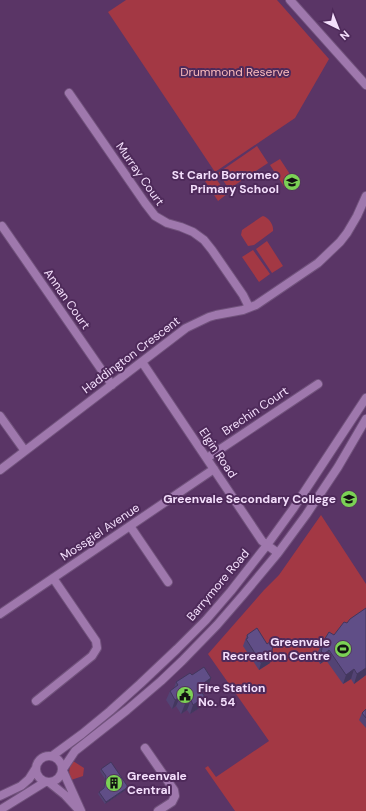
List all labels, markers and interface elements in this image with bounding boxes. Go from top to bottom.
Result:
north arrow [318,8,358,48]
text: N [337,27,353,43]
park label: Drummond Reserve [180,64,290,80]
street label: Murray Court [112,139,168,209]
place label: St Carlo Borromeo Primary School [172,167,279,197]
school or university icon: St Carlo Borromeo Primary School [282,172,302,192]
street label: Annan Court [40,266,94,333]
street label: Haddington Crescent [79,313,184,397]
street label: Brechin Court [219,383,292,439]
street label: Elgin Road [195,425,241,481]
school or university icon: Greenvale Secondary College [339,489,359,509]
place label: Greenvale Secondary College [163,491,336,507]
street label: Mossgiel Avenue [57,499,143,564]
street label: Barrymore Road [183,546,253,624]
place label: Greenvale Recreation Centre [223,634,330,664]
sports icon: Greenvale Recreation Centre [333,639,353,659]
place label: Fire Station No. 54 [198,680,265,710]
public building icon: Fire Station No. 54 [175,685,195,705]
place label: Greenvale Central [127,768,187,798]
building icon: Greenvale Central [104,773,124,793]

